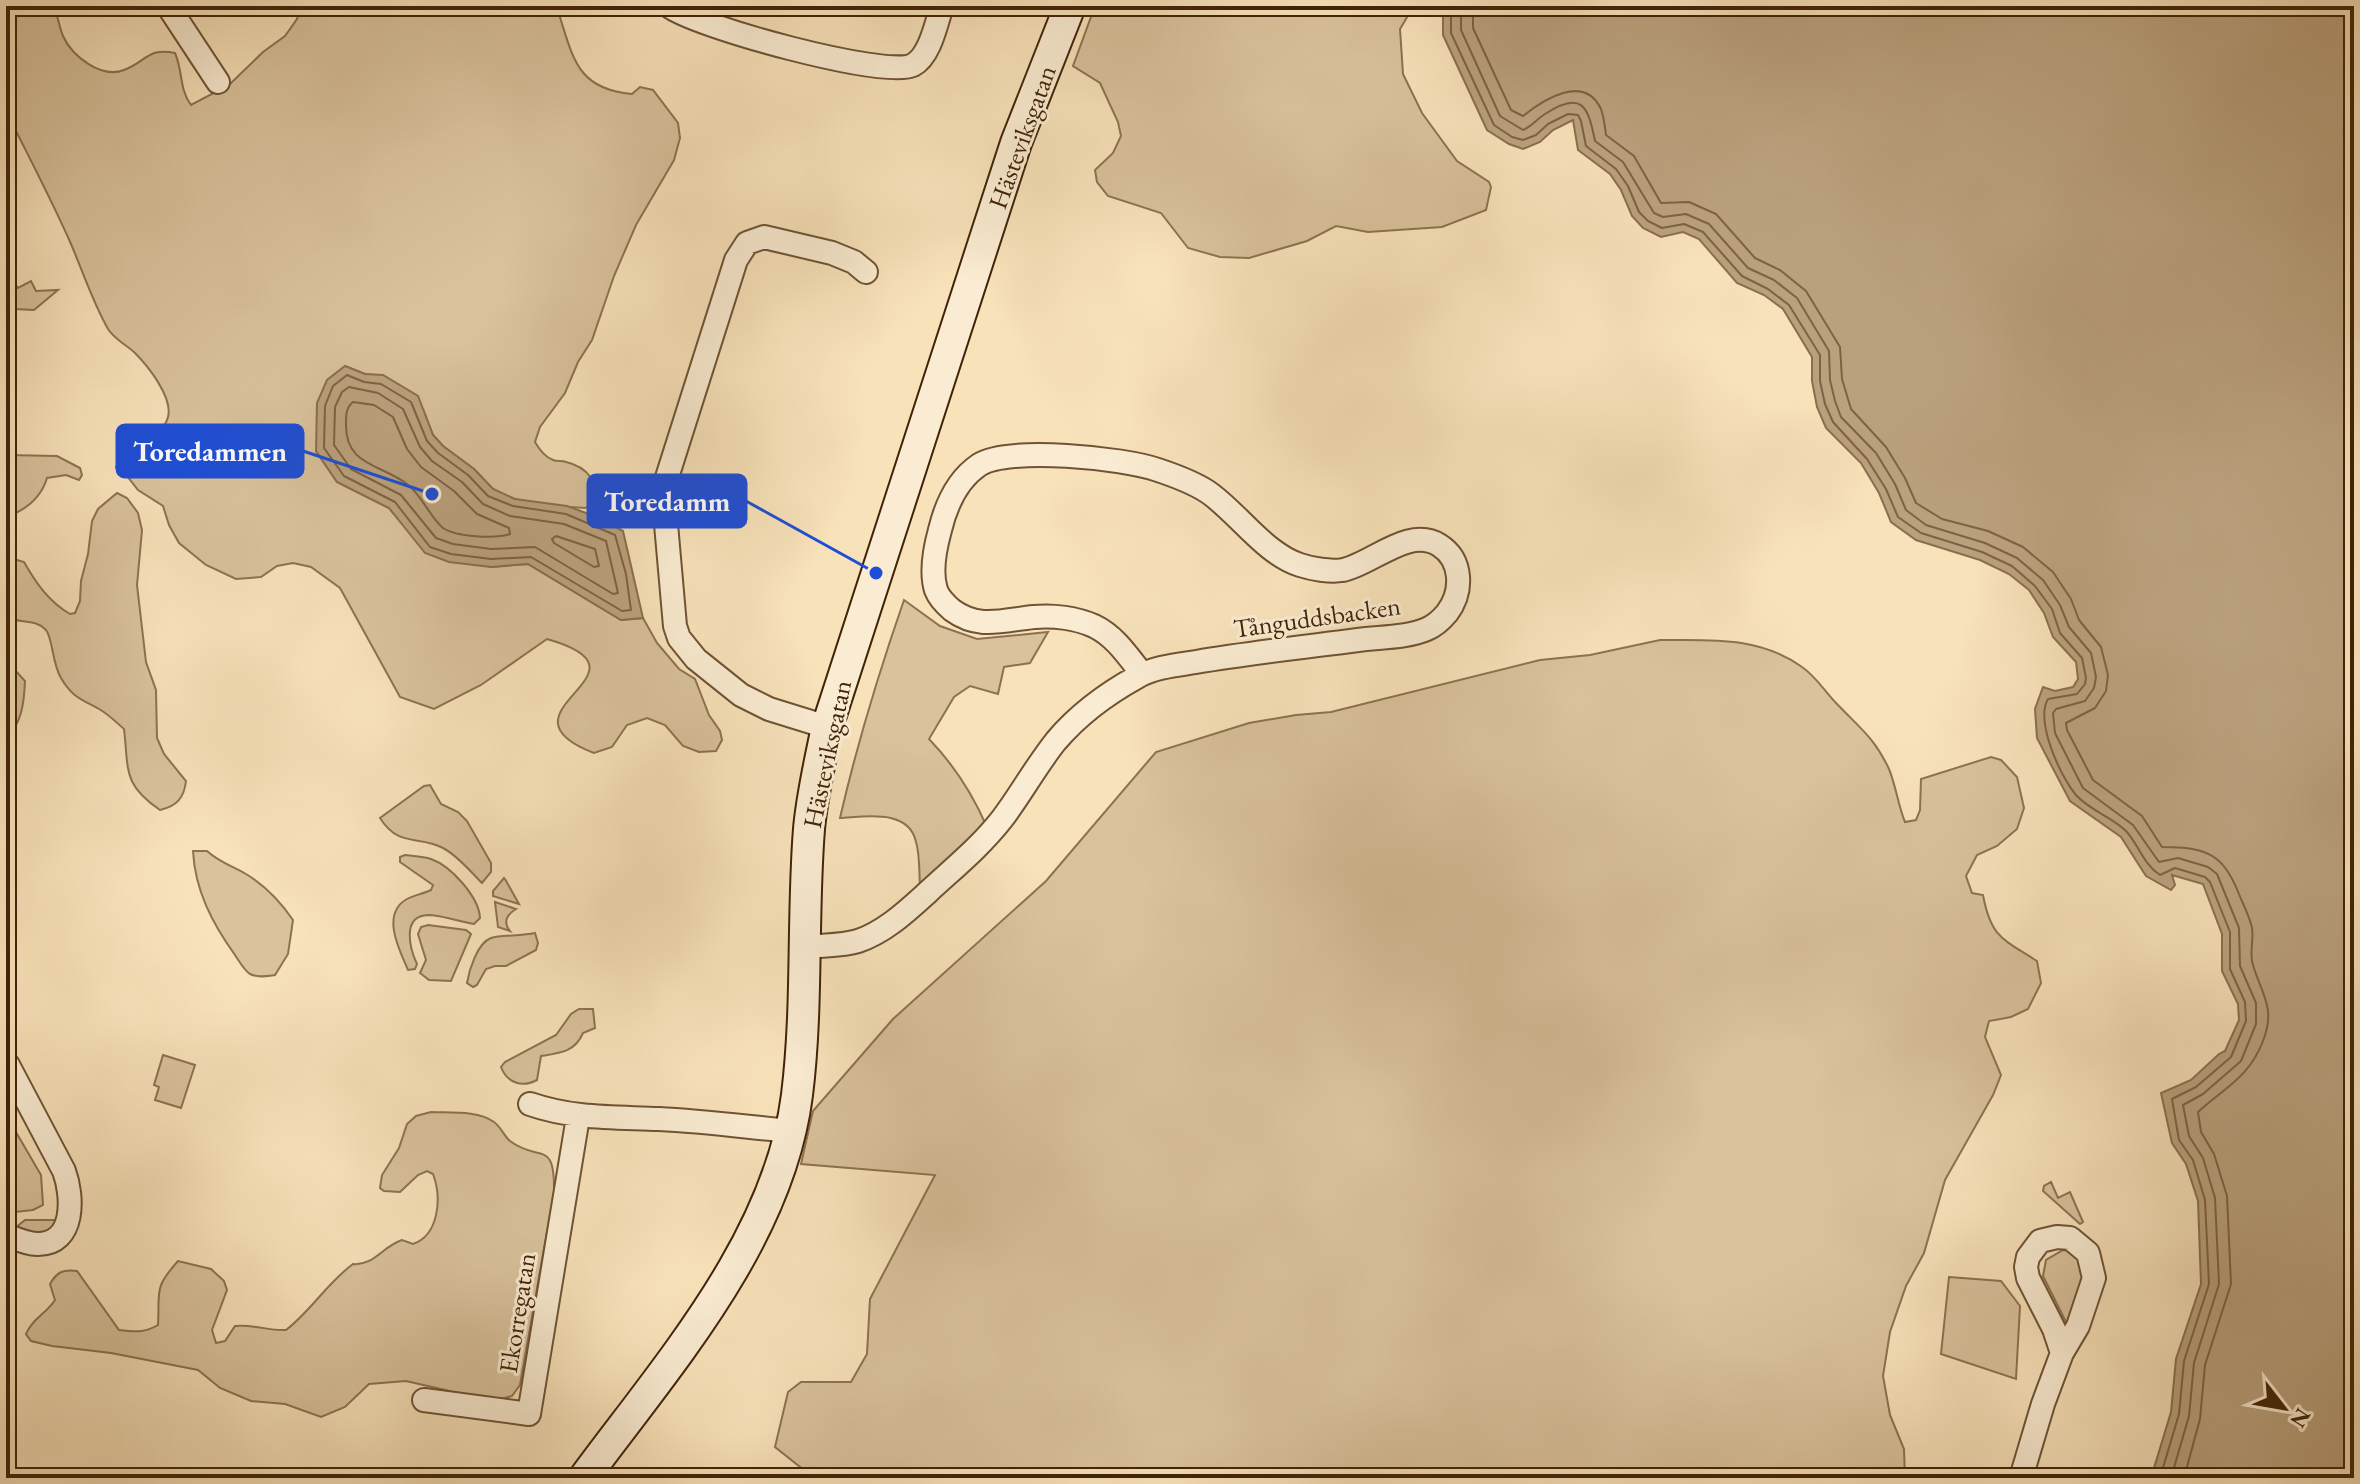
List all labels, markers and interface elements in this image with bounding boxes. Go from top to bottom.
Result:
street label: Hästeviksgatan [980,60,1064,213]
callout: Toredammen [117,425,303,477]
text: Toredammen [133,433,287,469]
callout: Toredamm [588,475,746,527]
text: Toredamm [604,483,731,519]
street label: Tånguddsbacken [1231,588,1403,646]
street label: Hästeviksgatan [795,677,859,831]
street label: Ekorregatan [491,1250,543,1376]
north arrow [2244,1368,2324,1448]
text: N [2284,1403,2318,1433]

